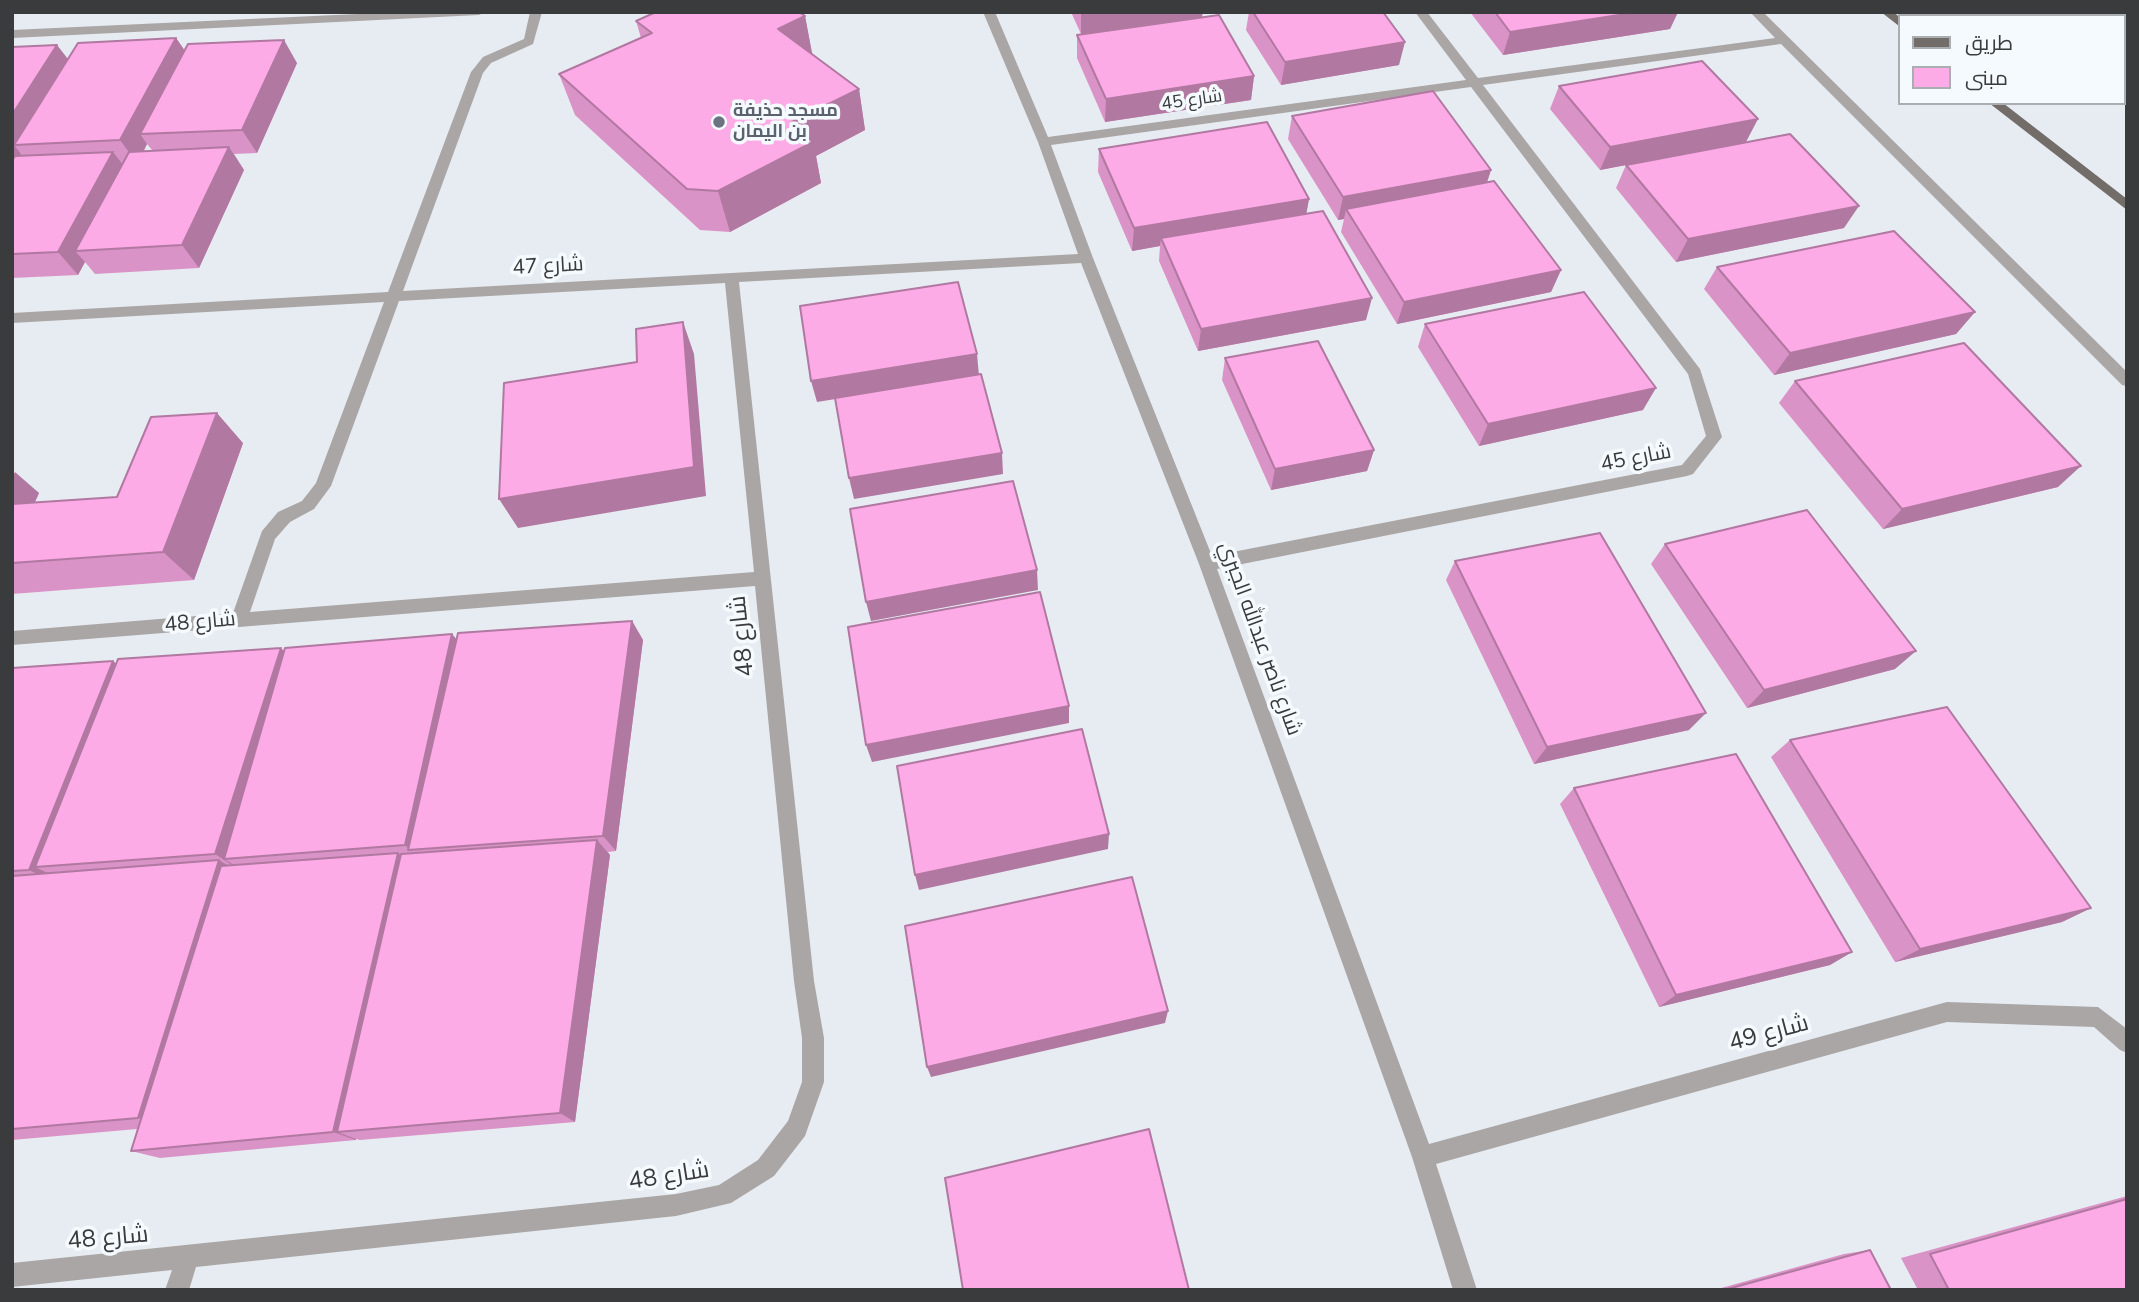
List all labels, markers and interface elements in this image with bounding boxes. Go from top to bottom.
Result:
legend [1898,14,2125,105]
text: طريق [1965,29,2013,57]
text: مبنى [1965,64,2008,92]
street label: شارع 45 [1160,86,1224,116]
place label: مسجد حذيفة بن اليمان [733,101,838,144]
marker: مسجد حذيفة بن اليمان [711,114,727,130]
street label: شارع 47 [512,253,584,281]
street label: شارع 45 [1599,440,1673,478]
street label: شارع ناصر عبدالله الجبري [1212,539,1306,739]
street label: شارع 48 [724,594,762,678]
street label: شارع 48 [163,607,237,639]
street label: شارع 49 [1726,1010,1812,1058]
street label: شارع 48 [627,1156,711,1198]
street label: شارع 48 [66,1221,150,1257]

